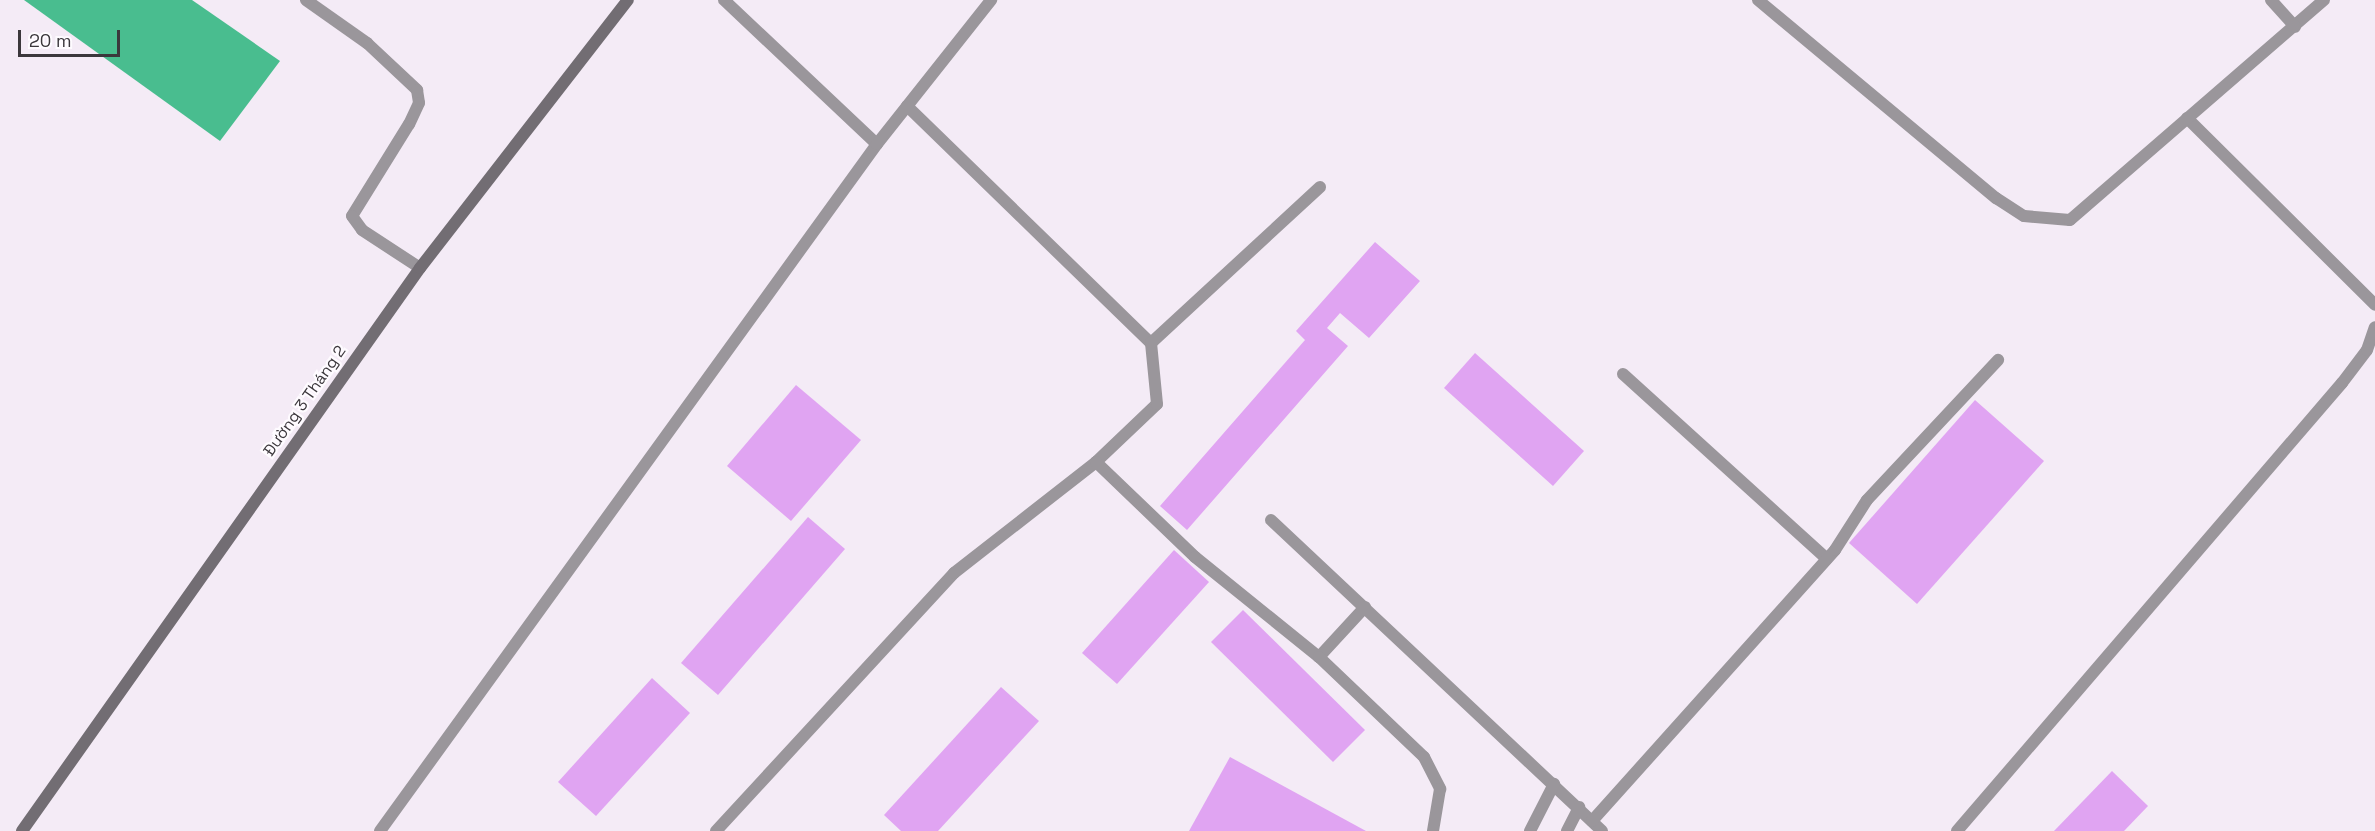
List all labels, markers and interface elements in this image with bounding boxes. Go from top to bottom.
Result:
scale bar [21,18,123,56]
text: 20 m [29,29,72,52]
street label: Đường 3 Tháng 2 [260,342,350,460]

